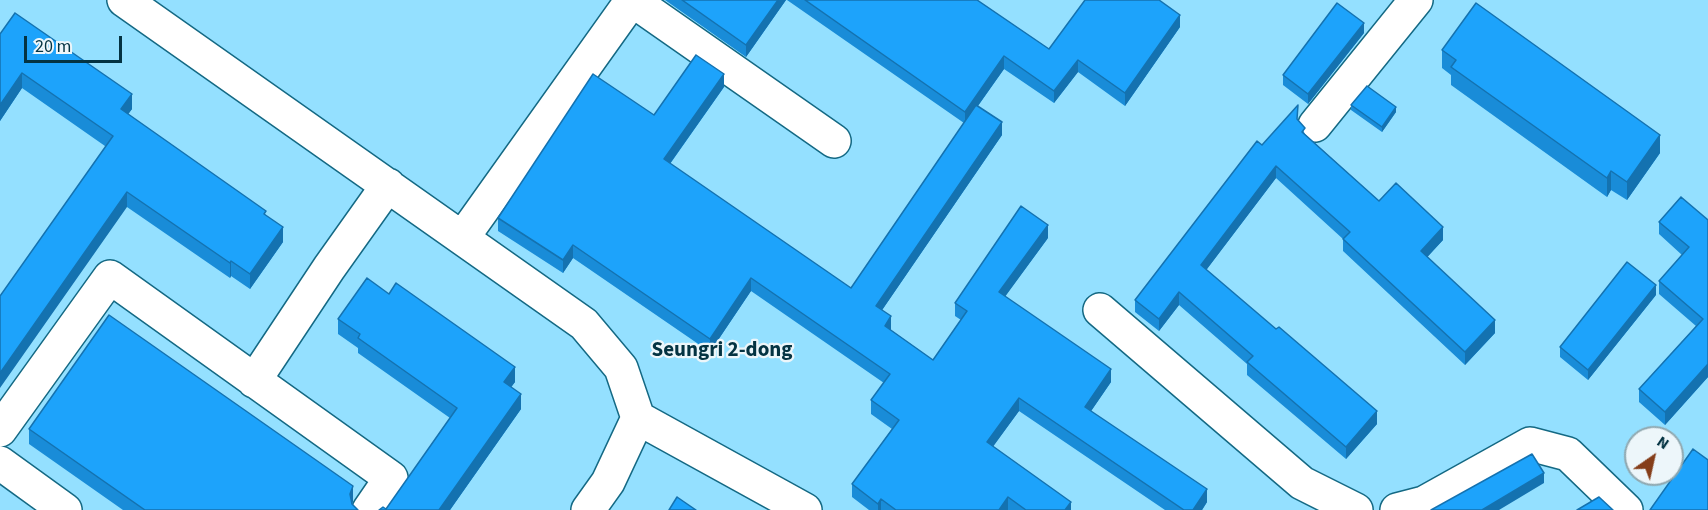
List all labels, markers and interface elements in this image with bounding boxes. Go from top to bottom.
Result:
scale bar [27,24,124,62]
text: 20 m [35,34,71,59]
district label: Seungri 2-dong [651,338,793,364]
north arrow [1624,426,1684,486]
text: N [1652,431,1674,455]

